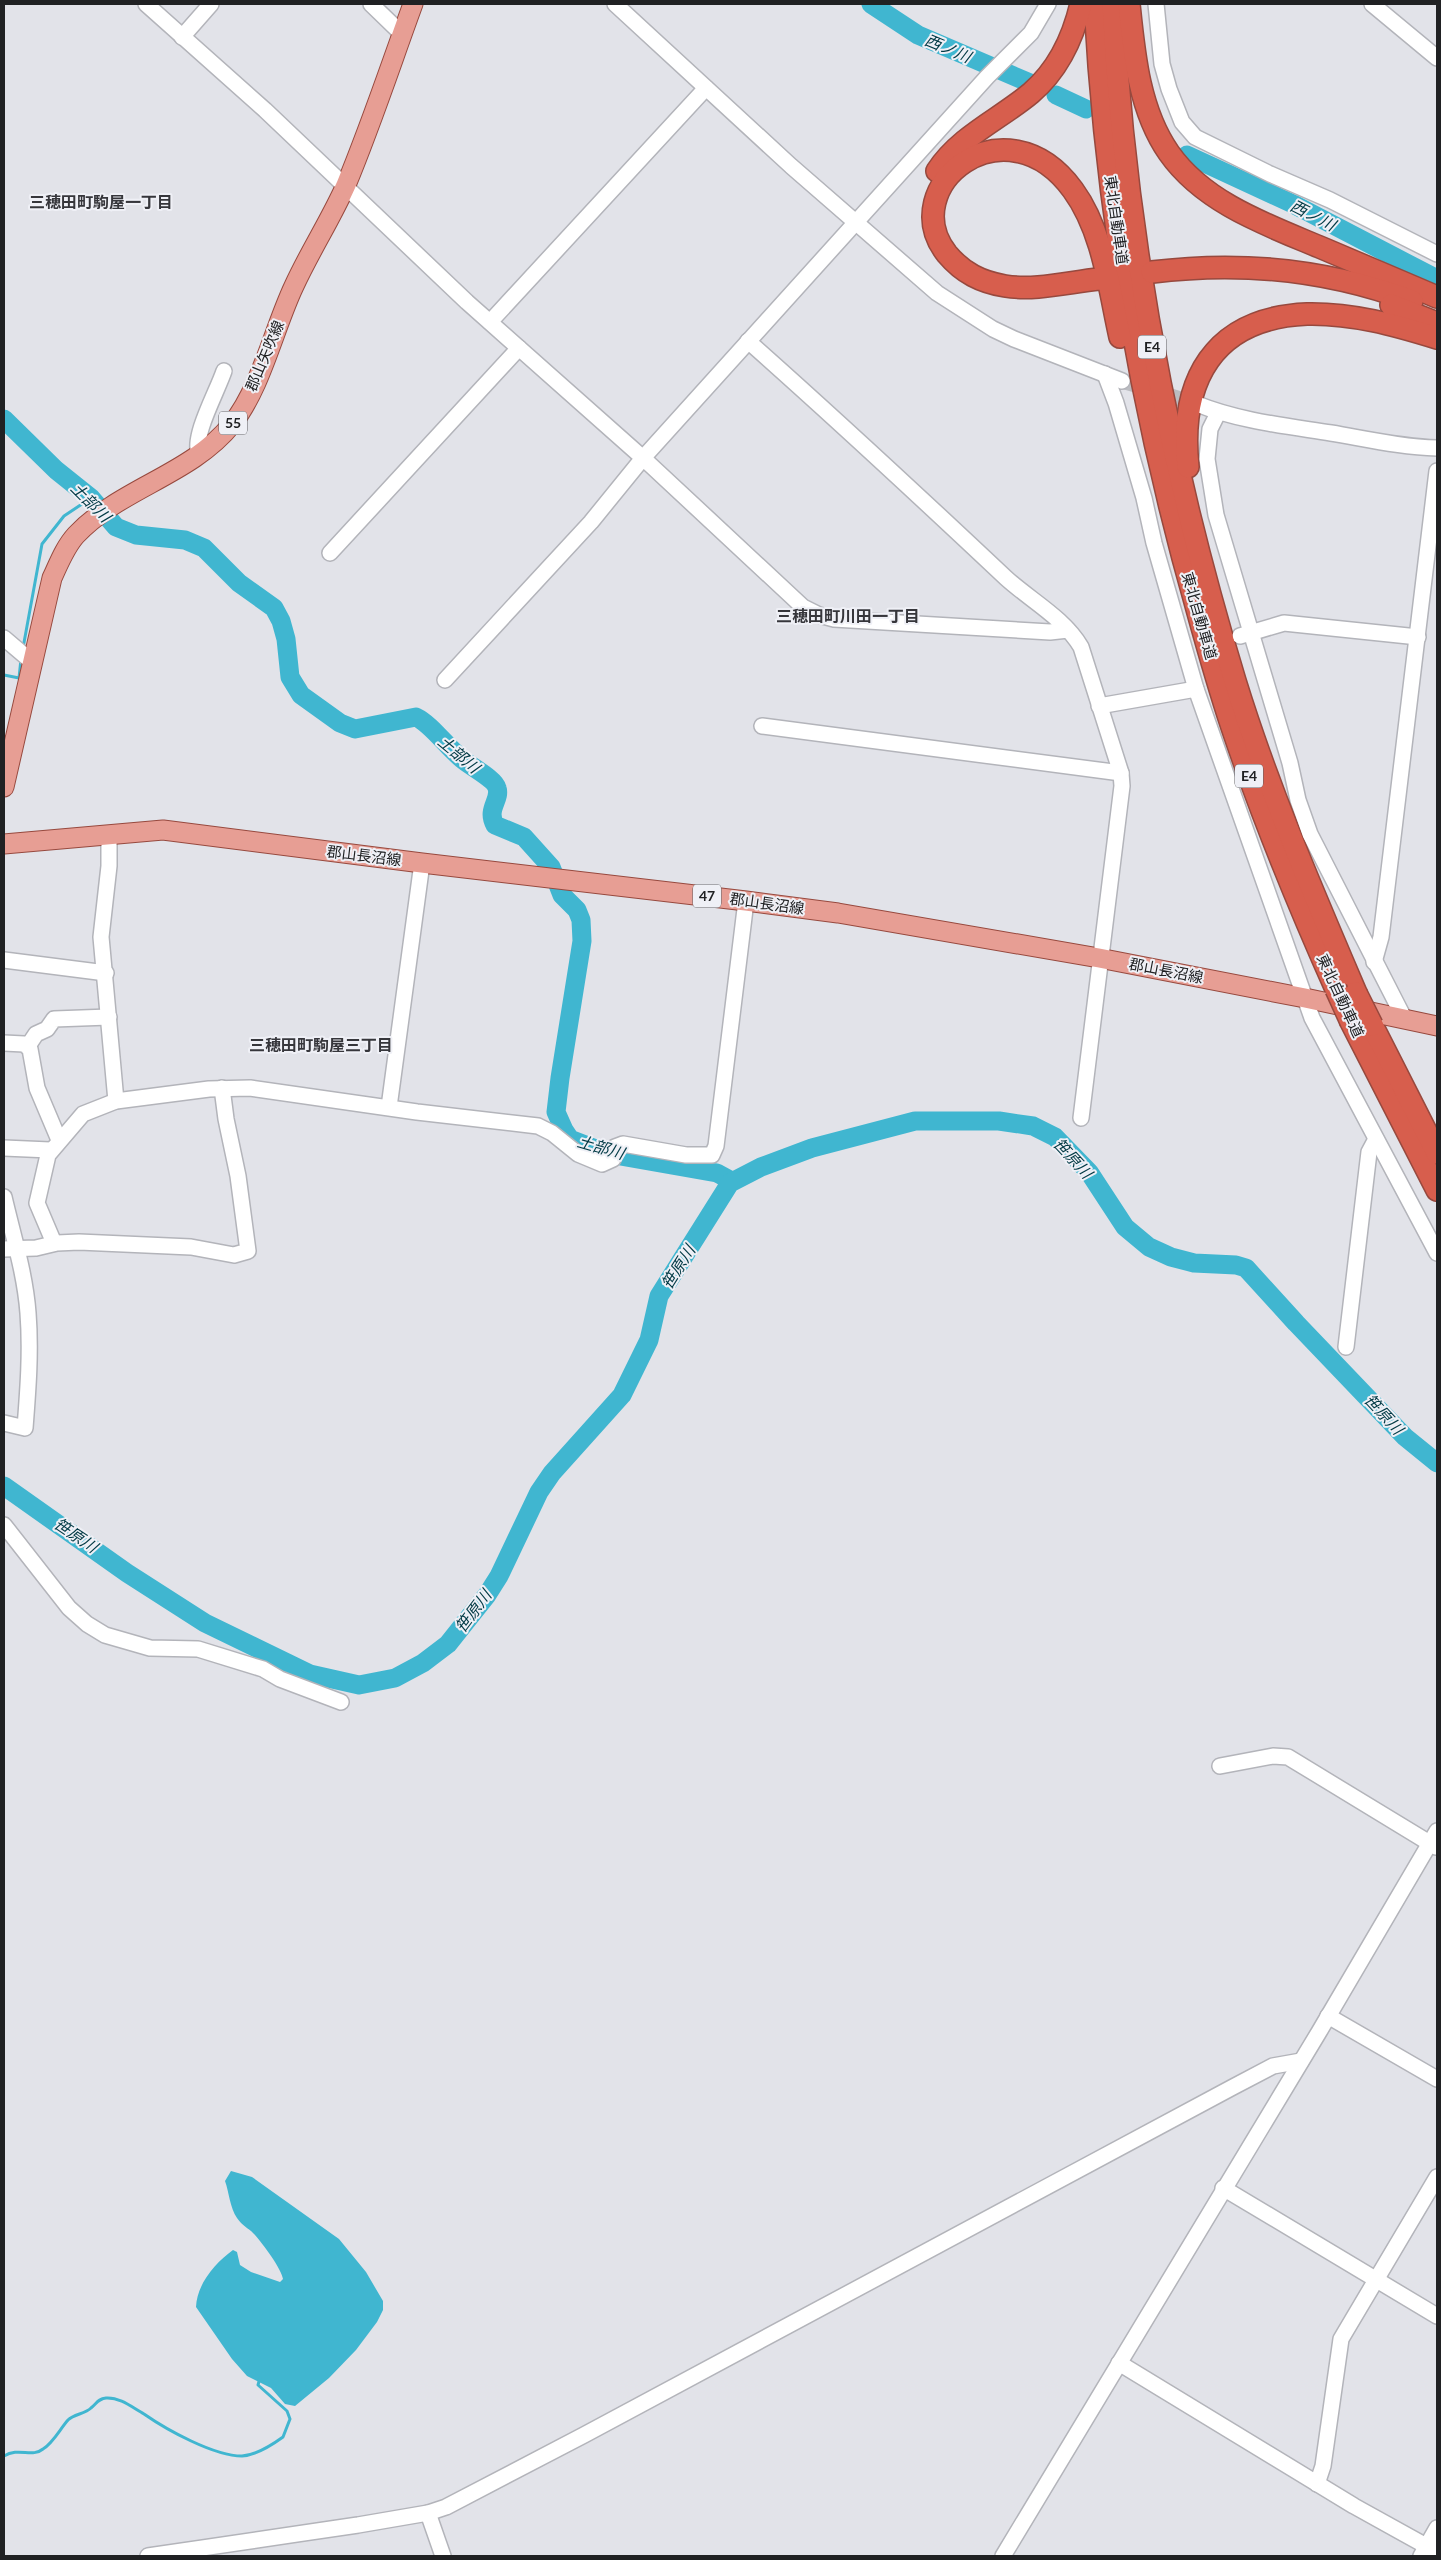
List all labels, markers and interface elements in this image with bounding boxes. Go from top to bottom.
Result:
water label: 西ノ川 [922,29,976,66]
street label: 東北自動車道 [1102,174,1132,266]
district label: 三穂田町駒屋一丁目 [29,192,173,211]
water label: 西ノ川 [1288,195,1341,235]
street label: 郡山矢吹線 [241,318,287,394]
road number: E4 [1138,336,1166,358]
road number: 55 [219,412,247,434]
water label: 土部川 [68,478,116,527]
street label: 東北自動車道 [1179,570,1221,661]
district label: 三穂田町川田一丁目 [776,606,920,625]
water label: 土部川 [435,731,485,778]
road number: E4 [1235,764,1263,788]
street label: 郡山長沼線 [326,842,402,869]
road number: 47 [693,884,721,908]
street label: 郡山長沼線 [729,889,806,917]
street label: 東北自動車道 [1314,951,1368,1040]
street label: 郡山長沼線 [1128,954,1205,986]
district label: 三穂田町駒屋三丁目 [249,1035,393,1054]
water label: 土部川 [575,1131,629,1163]
water label: 笹原川 [1050,1134,1098,1183]
water label: 笹原川 [657,1240,699,1292]
water label: 笹原川 [1361,1390,1409,1439]
water label: 笹原川 [51,1513,103,1557]
water label: 笹原川 [451,1584,496,1636]

